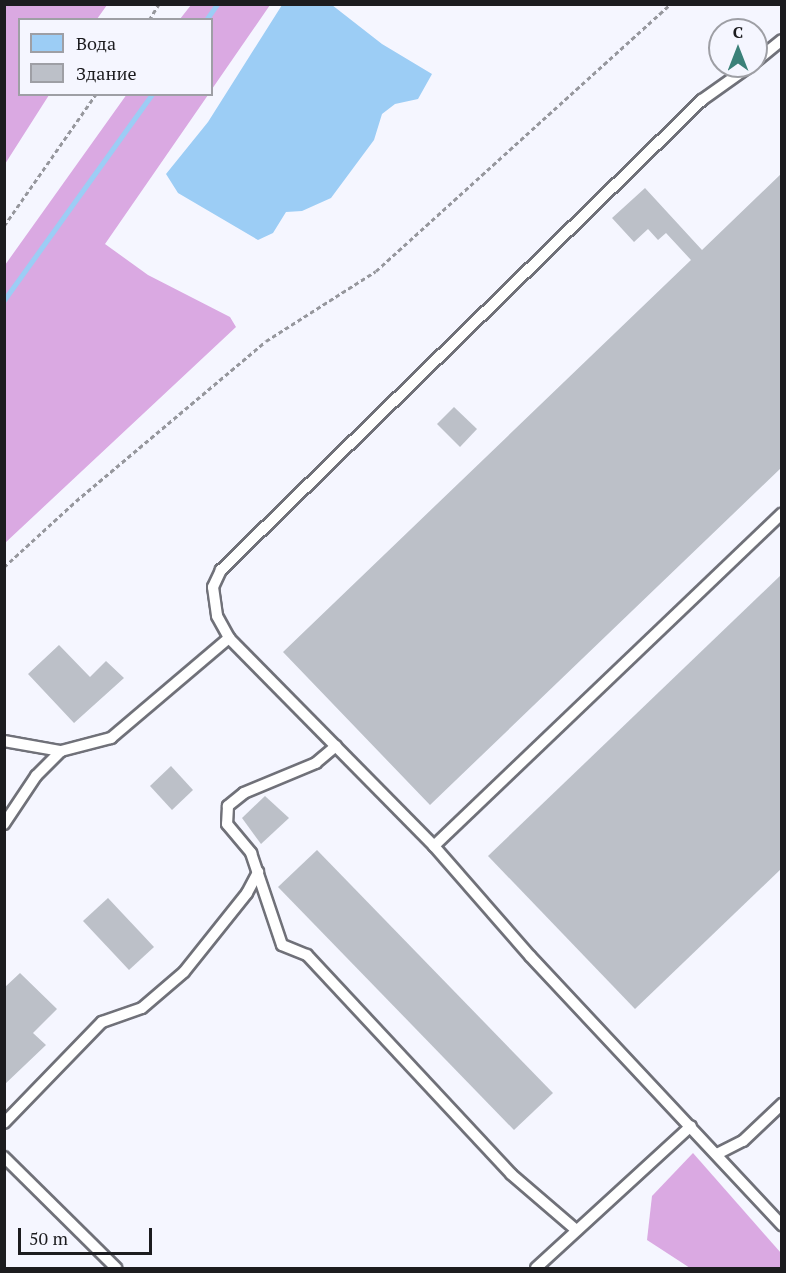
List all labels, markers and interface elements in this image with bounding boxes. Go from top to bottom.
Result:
legend [18,18,213,96]
north arrow [708,18,768,78]
text: С [733,21,743,43]
text: Вода [76,31,116,55]
text: Здание [76,61,136,85]
scale bar [21,1216,154,1254]
text: 50 m [29,1226,68,1250]

